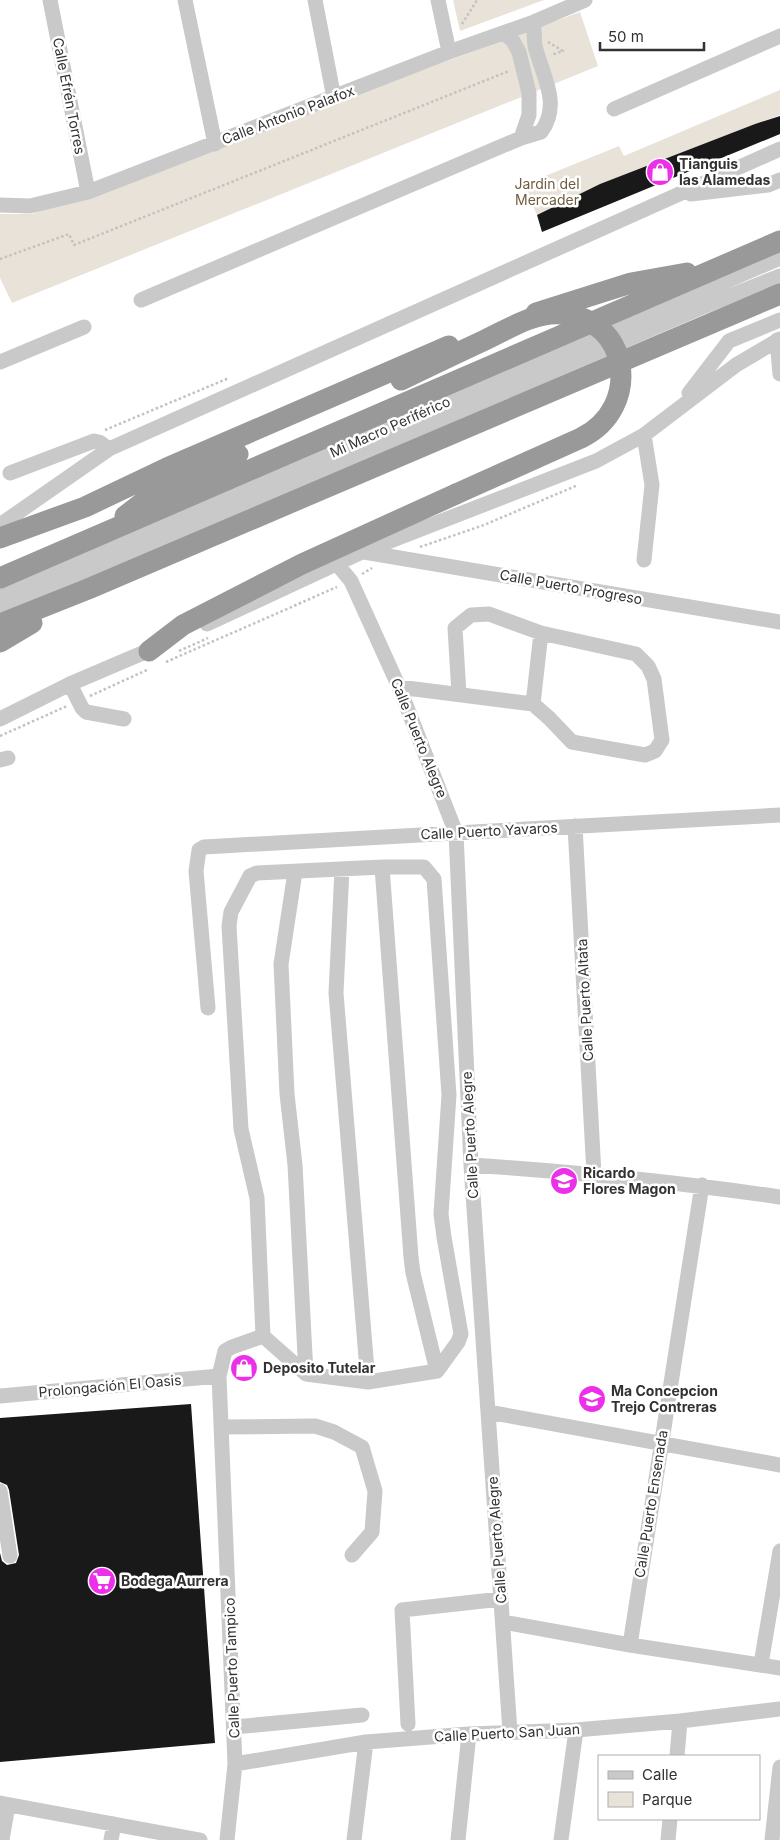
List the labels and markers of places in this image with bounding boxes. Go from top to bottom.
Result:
place label: Tianguis las Alamedas [679,155,771,188]
shop icon: Tianguis las Alamedas [645,157,675,187]
place label: Ricardo Flores Magon [583,1164,676,1197]
school or university icon: Ricardo Flores Magon [549,1166,579,1196]
shop icon: Deposito Tutelar [229,1353,259,1383]
place label: Deposito Tutelar [263,1359,376,1376]
place label: Ma Concepcion Trejo Contreras [611,1382,718,1415]
school or university icon: Ma Concepcion Trejo Contreras [577,1384,607,1414]
supermarket icon: Bodega Aurrera [87,1566,117,1596]
place label: Bodega Aurrera [121,1572,229,1589]

